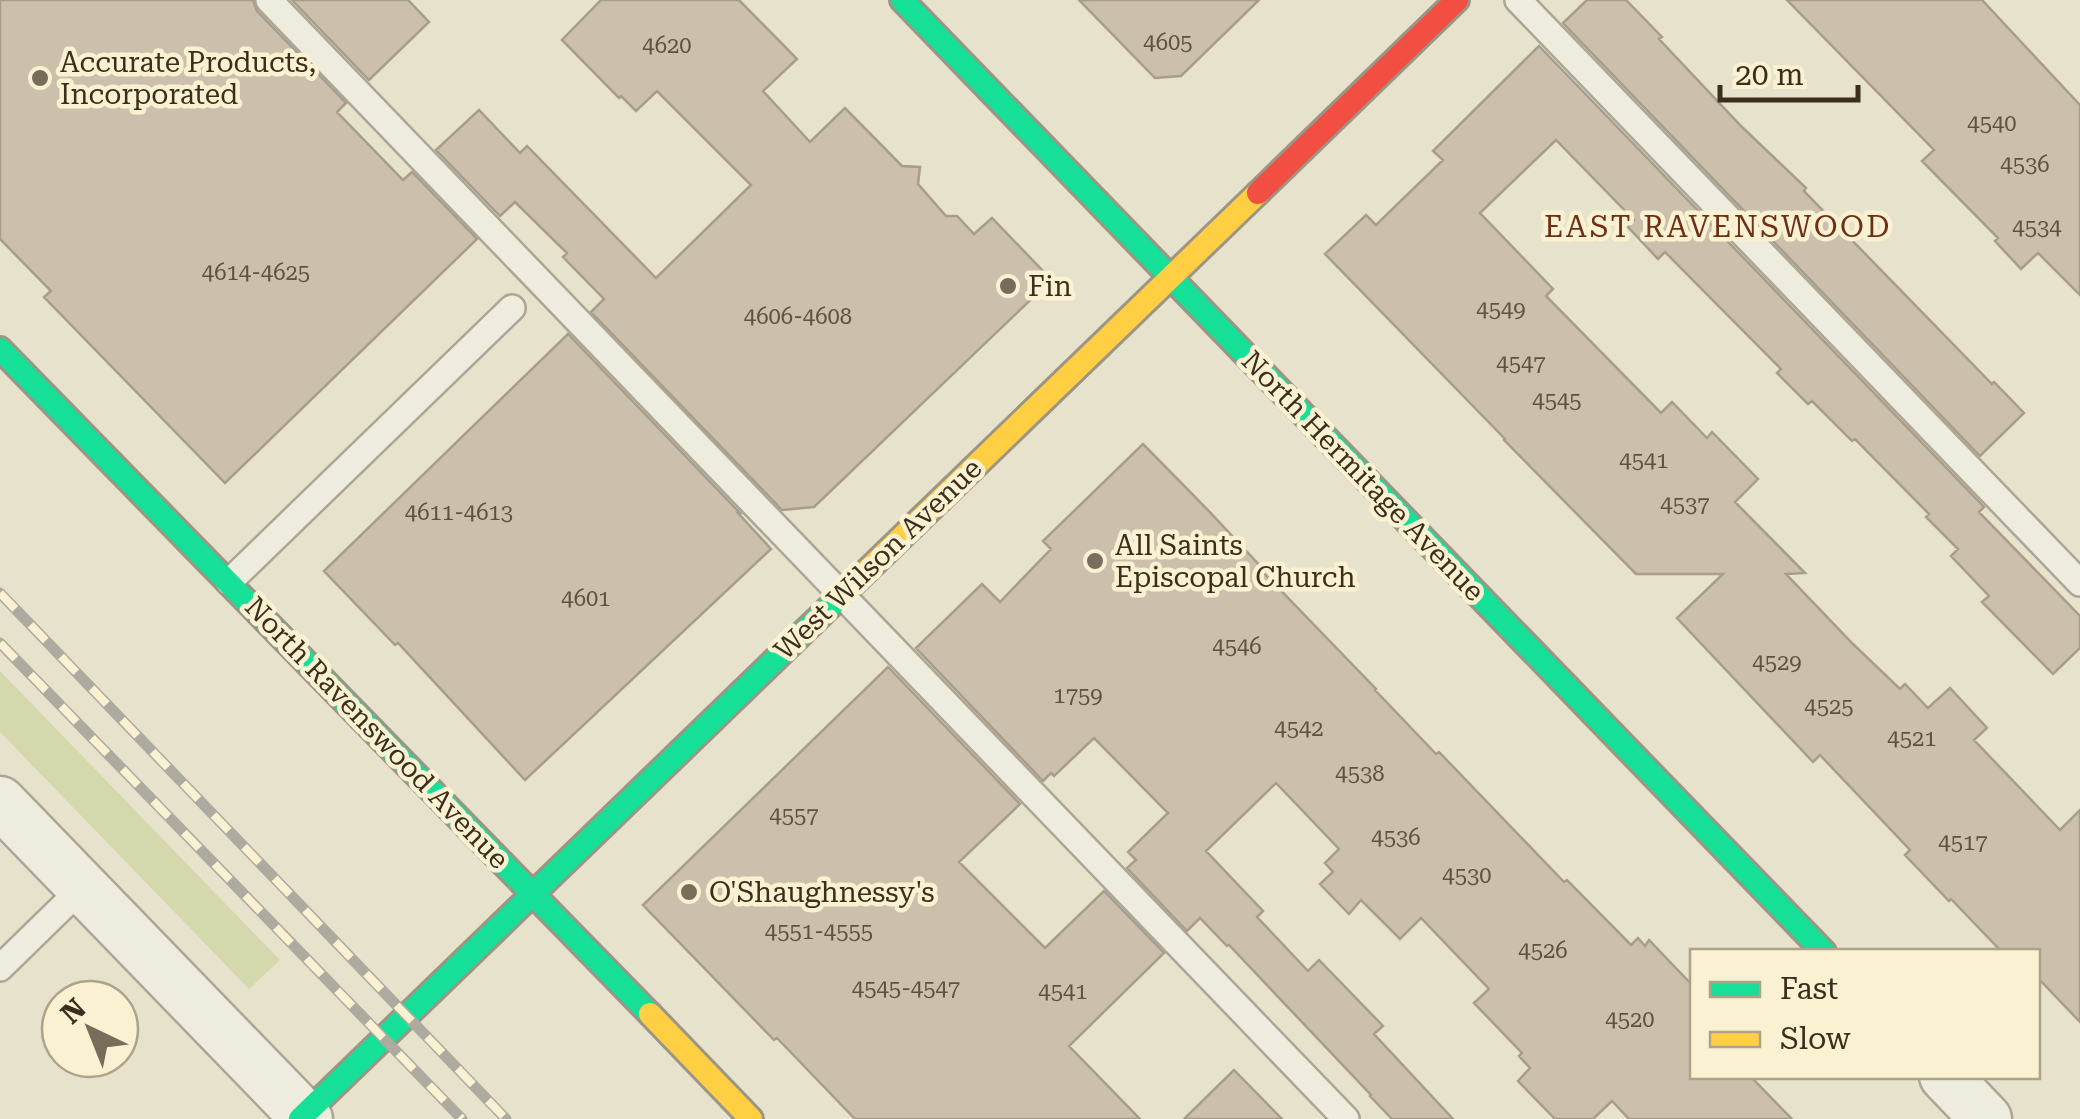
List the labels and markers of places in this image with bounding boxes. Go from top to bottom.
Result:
place label: Accurate Products, Incorporated [60,46,316,111]
marker: Accurate Products, Incorporated [29,67,51,89]
place label: Fin [1028,270,1072,303]
marker: Fin [997,275,1019,297]
place label: All Saints Episcopal Church [1115,529,1356,594]
marker: All Saints Episcopal Church [1084,550,1106,572]
place label: O'Shaughnessy's [709,876,935,909]
marker: O'Shaughnessy's [678,881,700,903]

